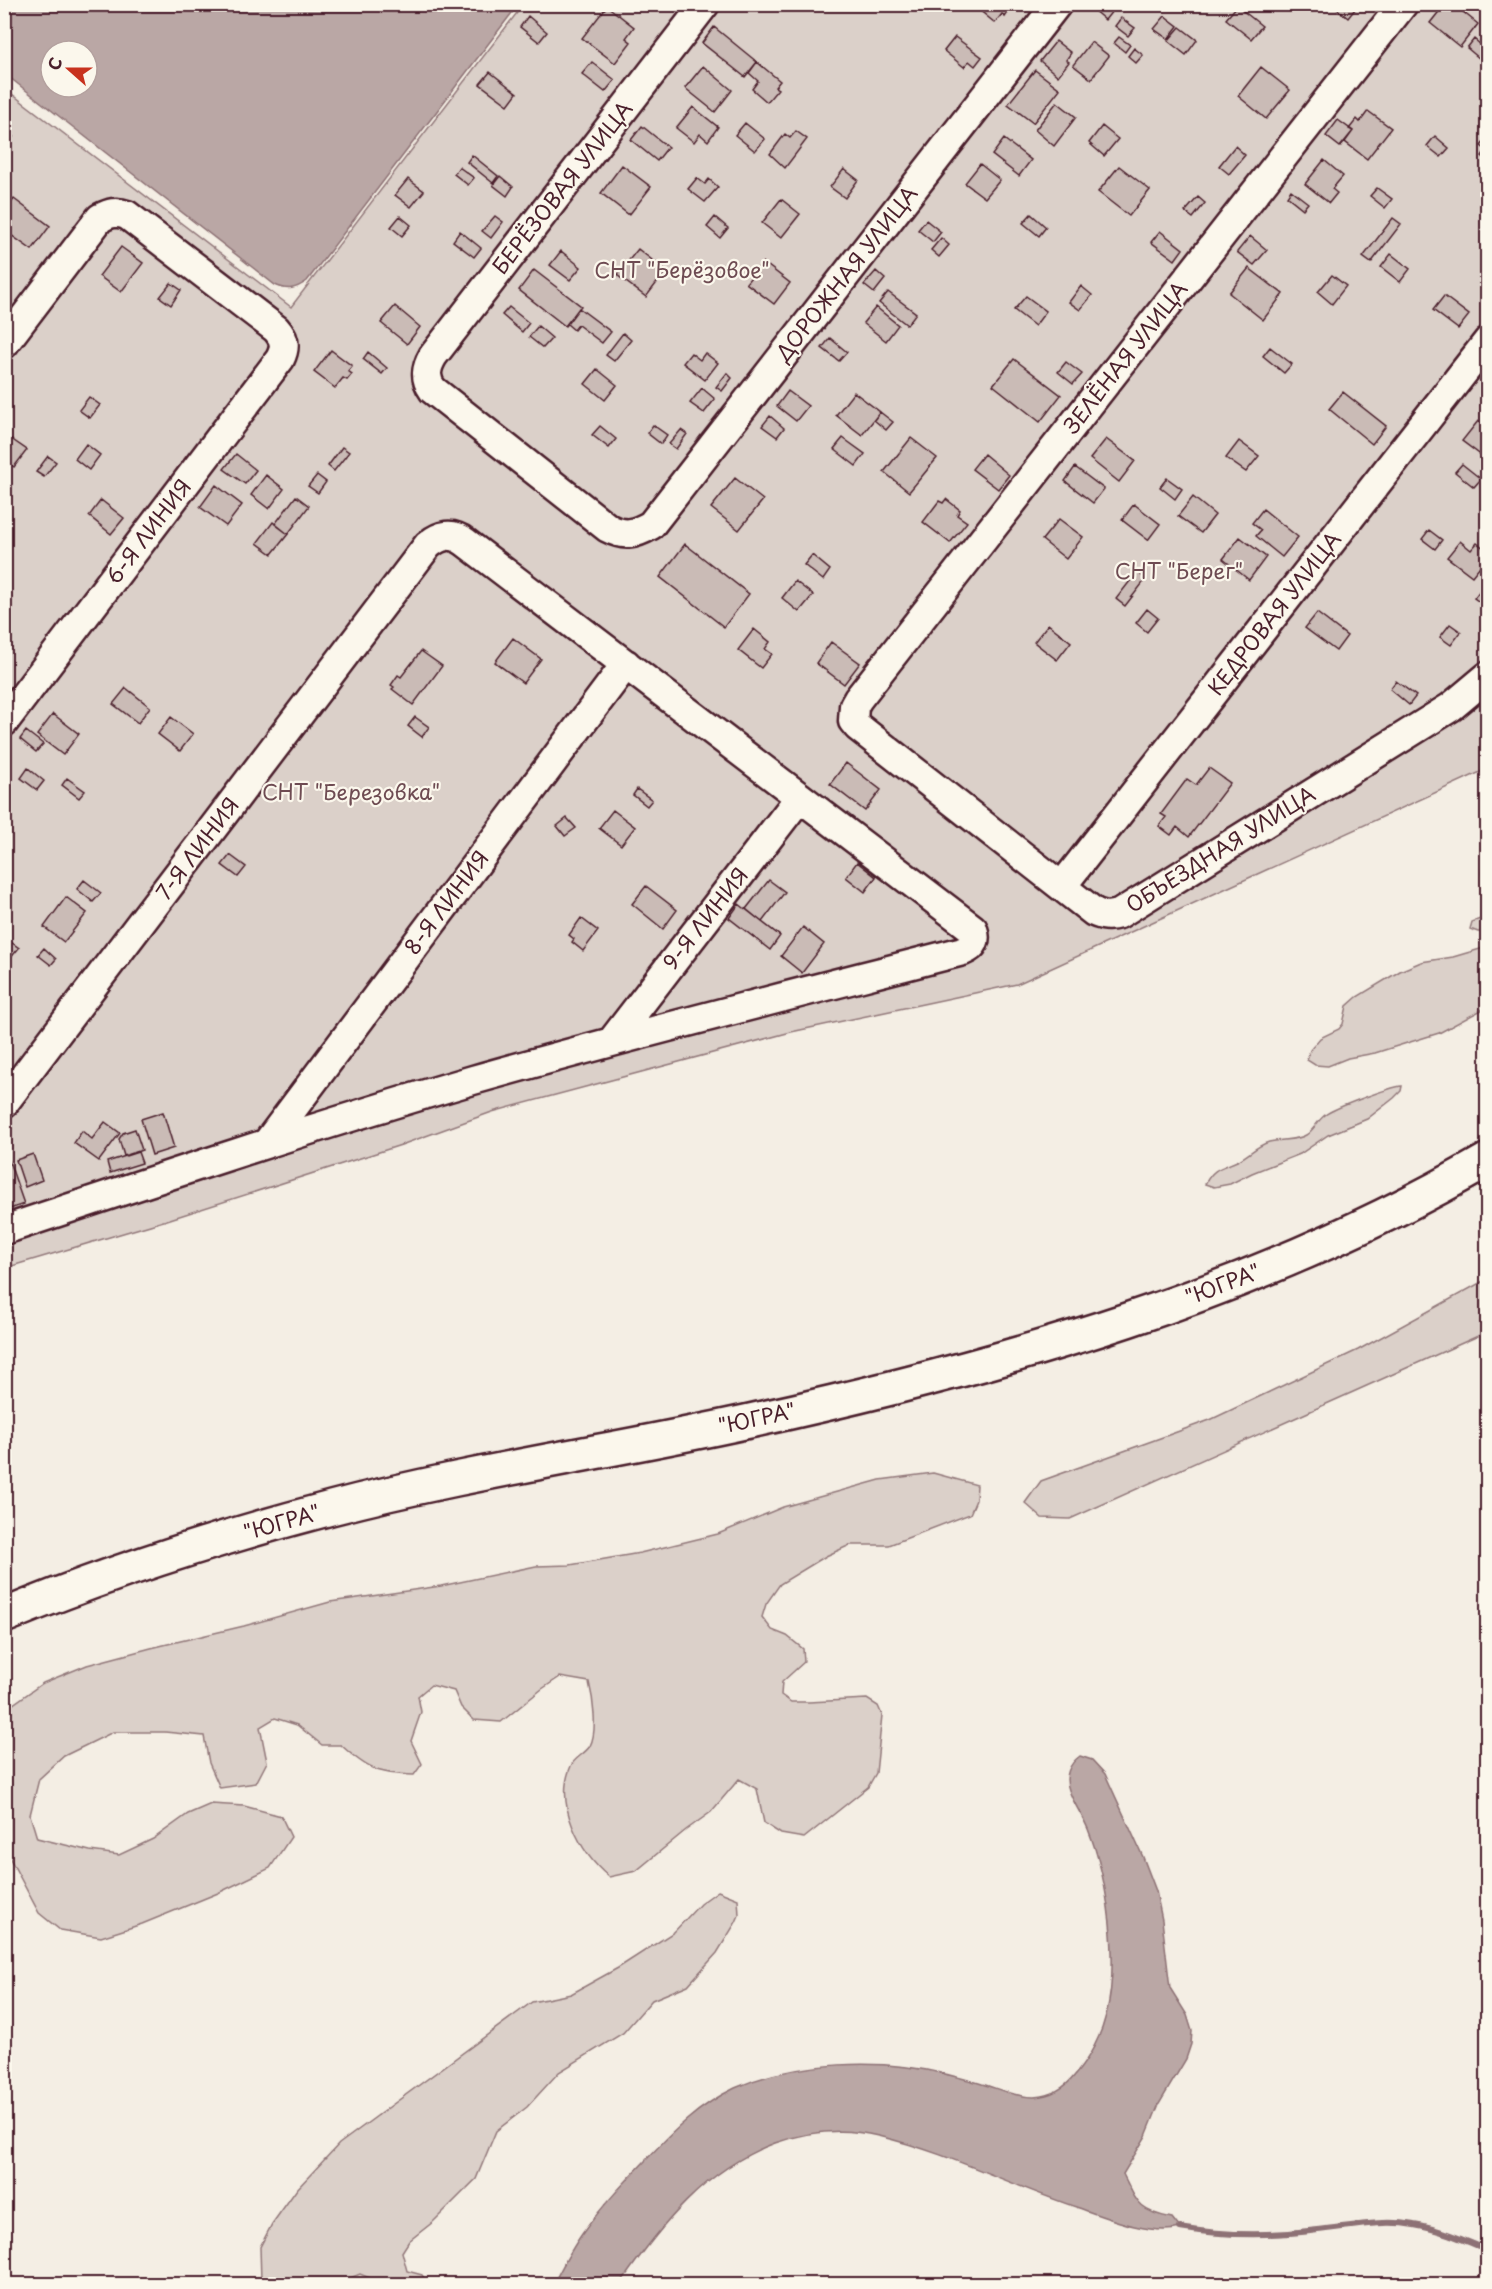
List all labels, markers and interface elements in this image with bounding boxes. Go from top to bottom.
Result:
north arrow [39,39,99,99]
text: С [41,53,67,73]
street label: БЕРЁЗОВАЯ УЛИЦА [484,94,639,280]
street label: ДОРОЖНАЯ УЛИЦА [766,178,924,368]
park label: СНТ "Берёзовое" [594,253,770,285]
street label: ЗЕЛЁНАЯ УЛИЦА [1055,274,1194,440]
street label: 6-Я ЛИНИЯ [97,471,198,590]
street label: КЕДРОВАЯ УЛИЦА [1199,524,1348,702]
park label: СНТ "Берег" [1115,554,1243,586]
park label: СНТ "Березовка" [262,775,440,807]
street label: ОБЪЕЗДНАЯ УЛИЦА [1119,777,1321,920]
street label: 7-Я ЛИНИЯ [147,790,246,906]
street label: 8-Я ЛИНИЯ [396,843,495,961]
street label: 9-Я ЛИНИЯ [654,860,755,976]
street label: "ЮГРА" [1180,1254,1265,1312]
street label: "ЮГРА" [715,1393,798,1441]
street label: "ЮГРА" [239,1495,323,1547]

